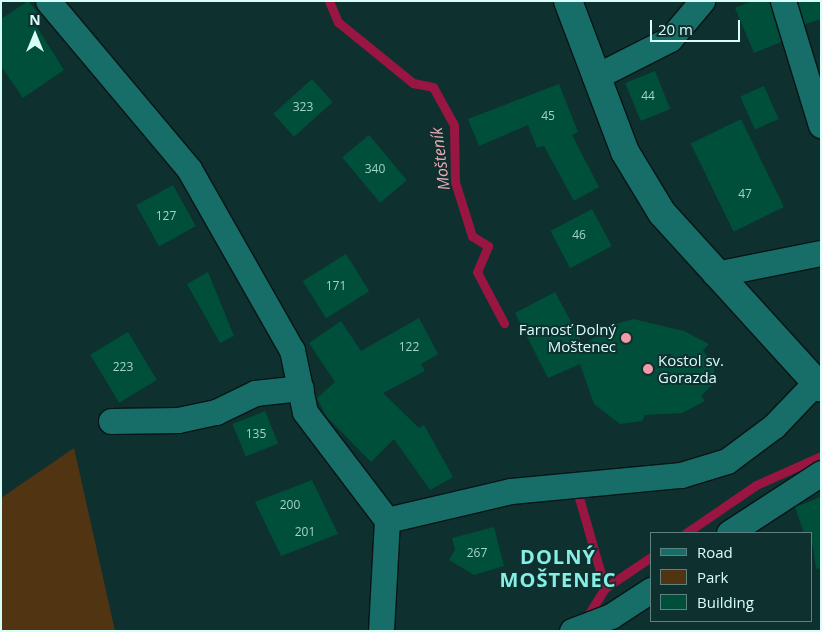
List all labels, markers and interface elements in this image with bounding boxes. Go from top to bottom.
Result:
north arrow [10,10,60,60]
text: N [29,10,41,29]
scale bar [652,10,742,42]
text: 20 m [658,19,693,39]
house number: 44 [641,89,655,103]
house number: 323 [293,100,313,114]
house number: 45 [541,109,555,123]
water label: Mošteník [427,126,453,192]
house number: 340 [365,162,385,176]
house number: 47 [738,187,752,201]
house number: 127 [156,209,176,223]
house number: 46 [572,228,586,242]
house number: 171 [326,279,346,293]
place label: Farnosť Dolný Moštenec [519,320,616,355]
marker: Farnosť Dolný Moštenec [620,332,632,344]
house number: 122 [399,340,419,354]
place label: Kostol sv. Gorazda [658,351,724,386]
house number: 223 [113,360,133,374]
marker: Kostol sv. Gorazda [642,363,654,375]
house number: 135 [246,427,266,441]
house number: 200 [280,498,300,512]
house number: 201 [295,525,315,539]
legend [650,532,812,622]
text: Road [697,542,733,562]
district label: DOLNÝ MOŠTENEC [499,545,617,592]
house number: 267 [467,546,487,560]
text: Park [697,567,728,587]
text: Building [697,592,754,612]

